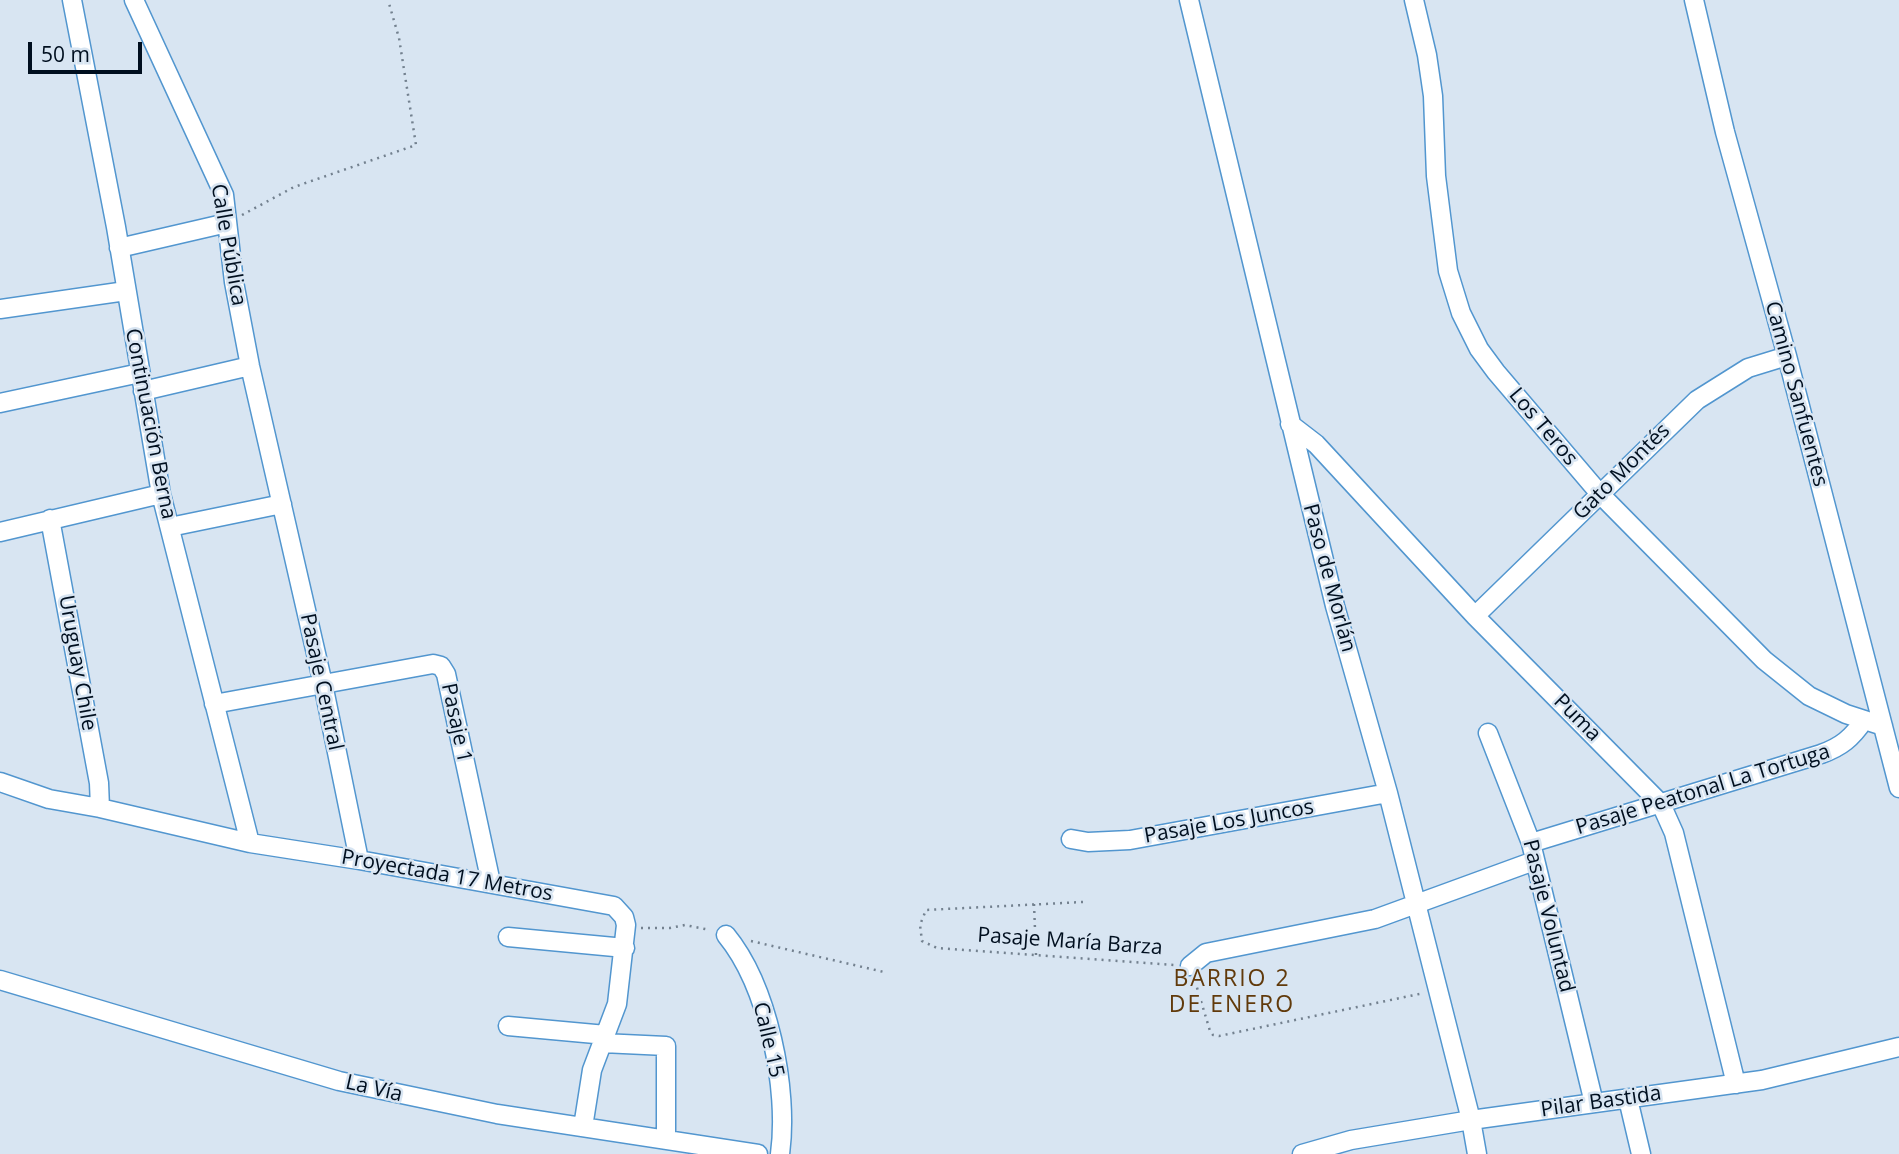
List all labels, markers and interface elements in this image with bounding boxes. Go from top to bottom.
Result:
scale bar [32,28,145,72]
text: 50 m [41,40,90,68]
street label: Calle Pública [205,182,251,308]
street label: Camino Sanfuentes [1759,299,1833,489]
street label: Continuación Berna [119,326,181,522]
street label: Los Teros [1503,383,1583,471]
street label: Gato Montés [1568,418,1676,526]
street label: Paso de Morlán [1297,501,1361,655]
street label: Uruguay Chile [53,593,101,733]
street label: Pasaje Central [294,611,348,753]
street label: Pasaje 1 [435,681,477,765]
street label: Puma [1548,689,1606,747]
street label: Pasaje Peatonal La Tortuga [1573,739,1833,841]
street label: Pasaje Los Juncos [1142,795,1316,849]
street label: Pasaje Voluntad [1517,837,1579,995]
street label: Proyectada 17 Metros [339,845,555,907]
street label: Pasaje María Barza [977,923,1163,961]
district label: BARRIO 2 DE ENERO [1170,965,1294,1019]
street label: Calle 15 [747,1000,789,1080]
street label: La Vía [343,1070,405,1108]
street label: Pilar Bastida [1539,1081,1663,1123]

